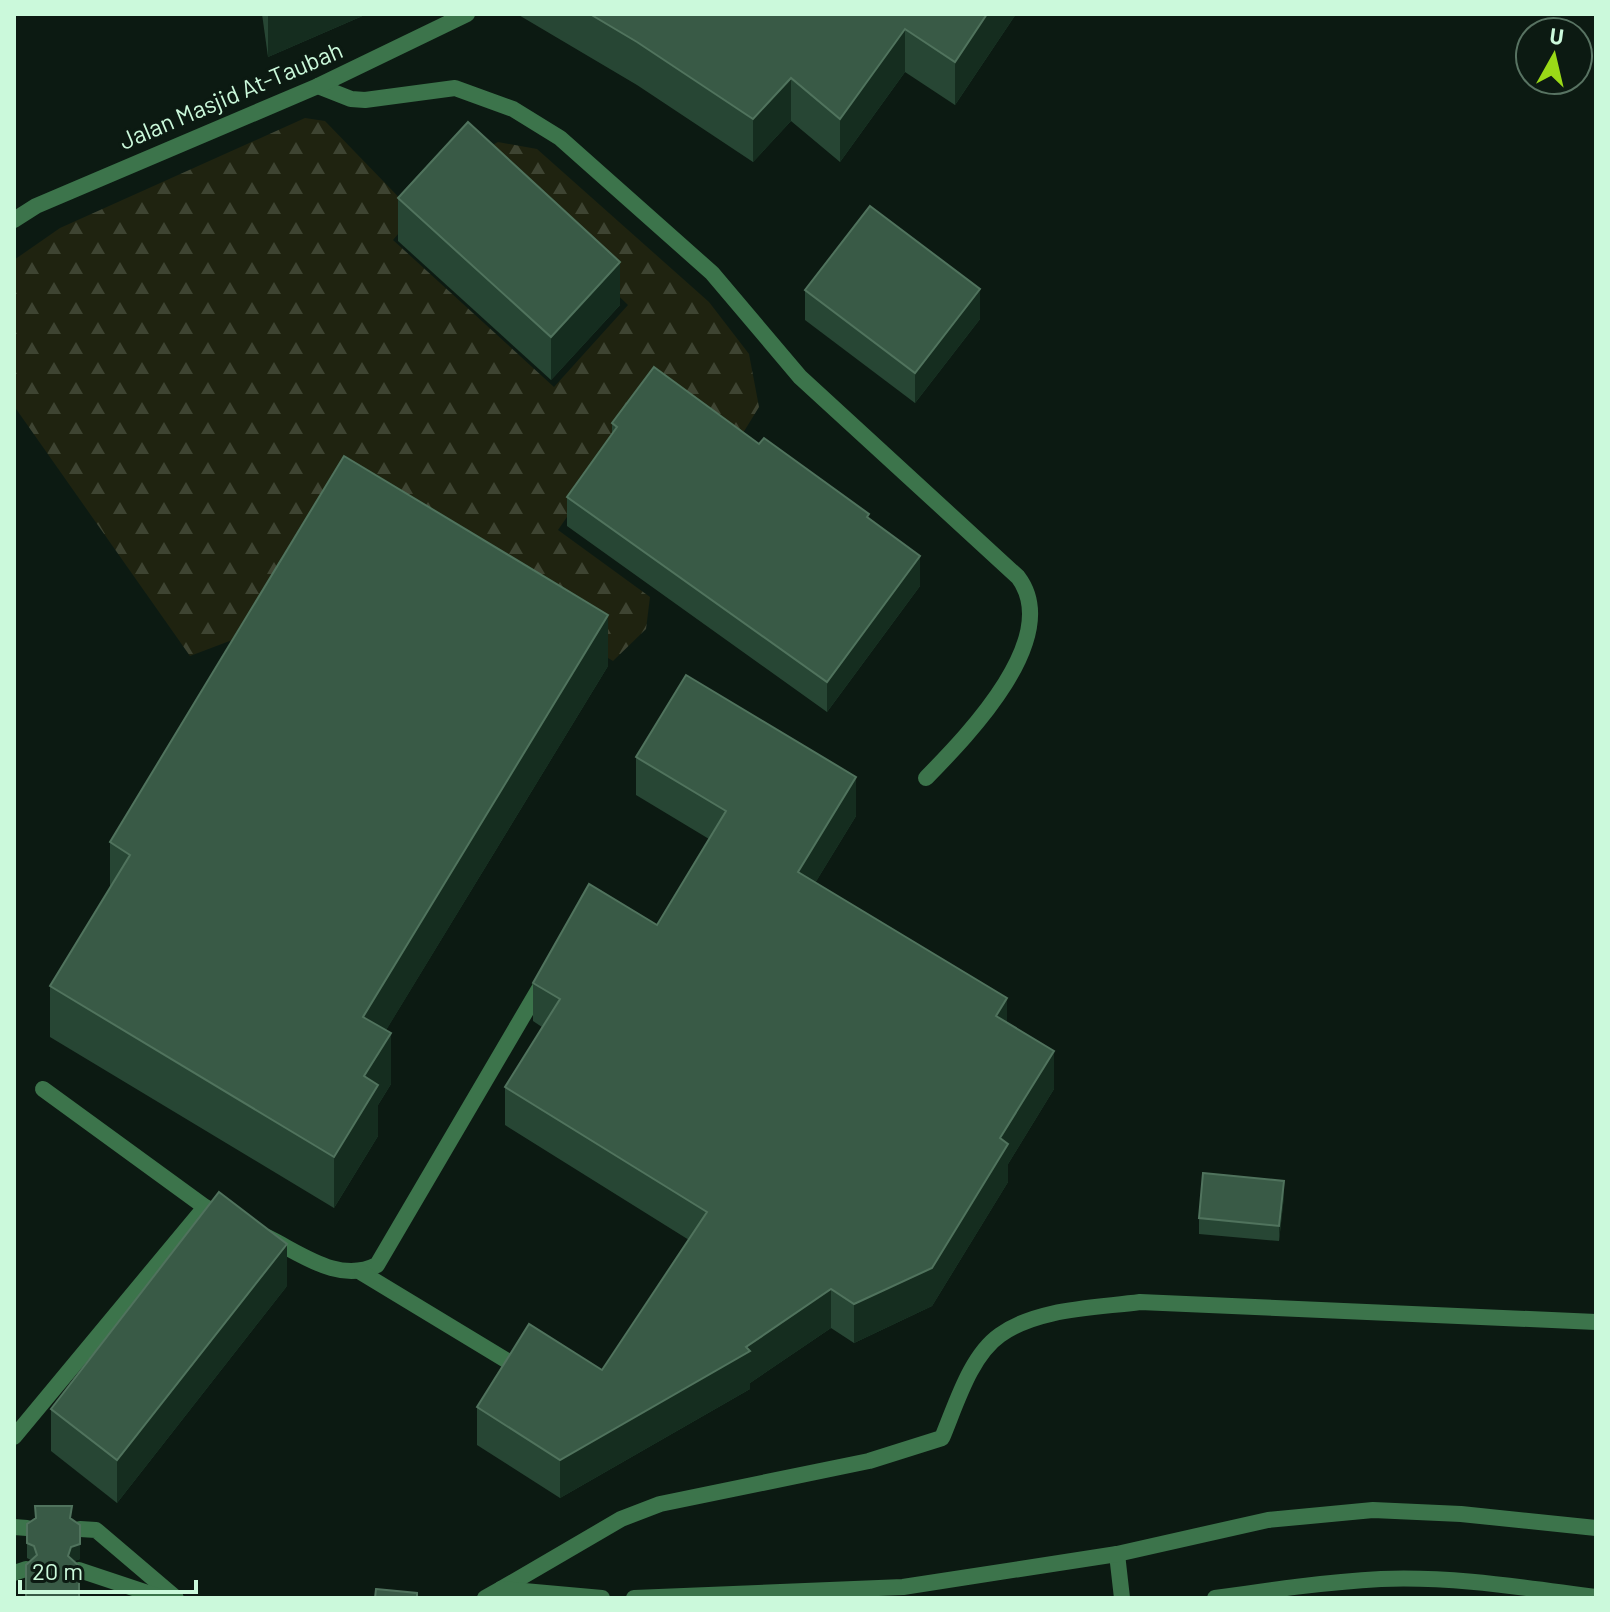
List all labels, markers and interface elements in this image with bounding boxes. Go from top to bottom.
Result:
north arrow [1514,16,1594,96]
text: U [1548,21,1566,49]
street label: Jalan Masjid At-Taubah [114,34,347,155]
scale bar [20,1544,196,1594]
text: 20 m [32,1556,83,1585]

